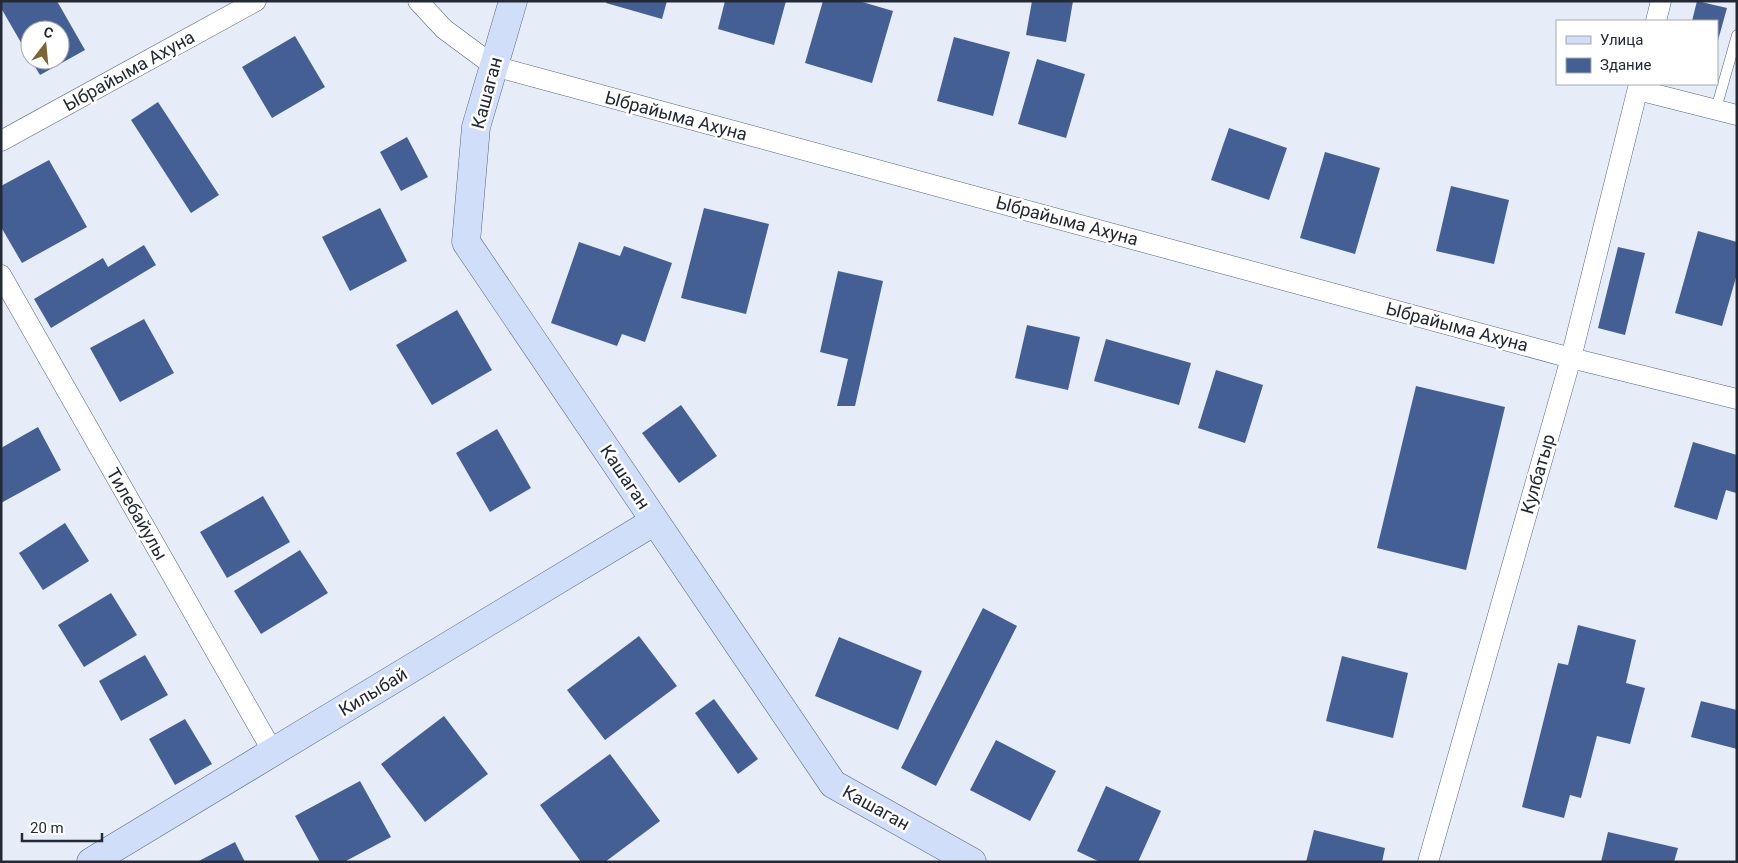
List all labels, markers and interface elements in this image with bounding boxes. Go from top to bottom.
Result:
north arrow [20,20,70,70]
legend [1556,20,1718,85]
text: С [42,24,55,41]
street label: Ыбрайыма Ахуна [60,26,198,115]
text: Улица [1600,31,1643,49]
street label: Кашаган [467,55,506,131]
text: Здание [1600,56,1651,74]
street label: Ыбрайыма Ахуна [603,86,750,145]
street label: Ыбрайыма Ахуна [994,191,1141,250]
street label: Ыбрайыма Ахуна [1384,297,1531,356]
street label: Кулбатыр [1516,431,1559,516]
street label: Кашаган [596,440,655,513]
street label: Тилебайулы [103,464,172,564]
street label: Килыбай [335,663,411,720]
street label: Кашаган [839,781,913,835]
scale bar [22,810,102,842]
text: 20 m [30,819,64,837]

